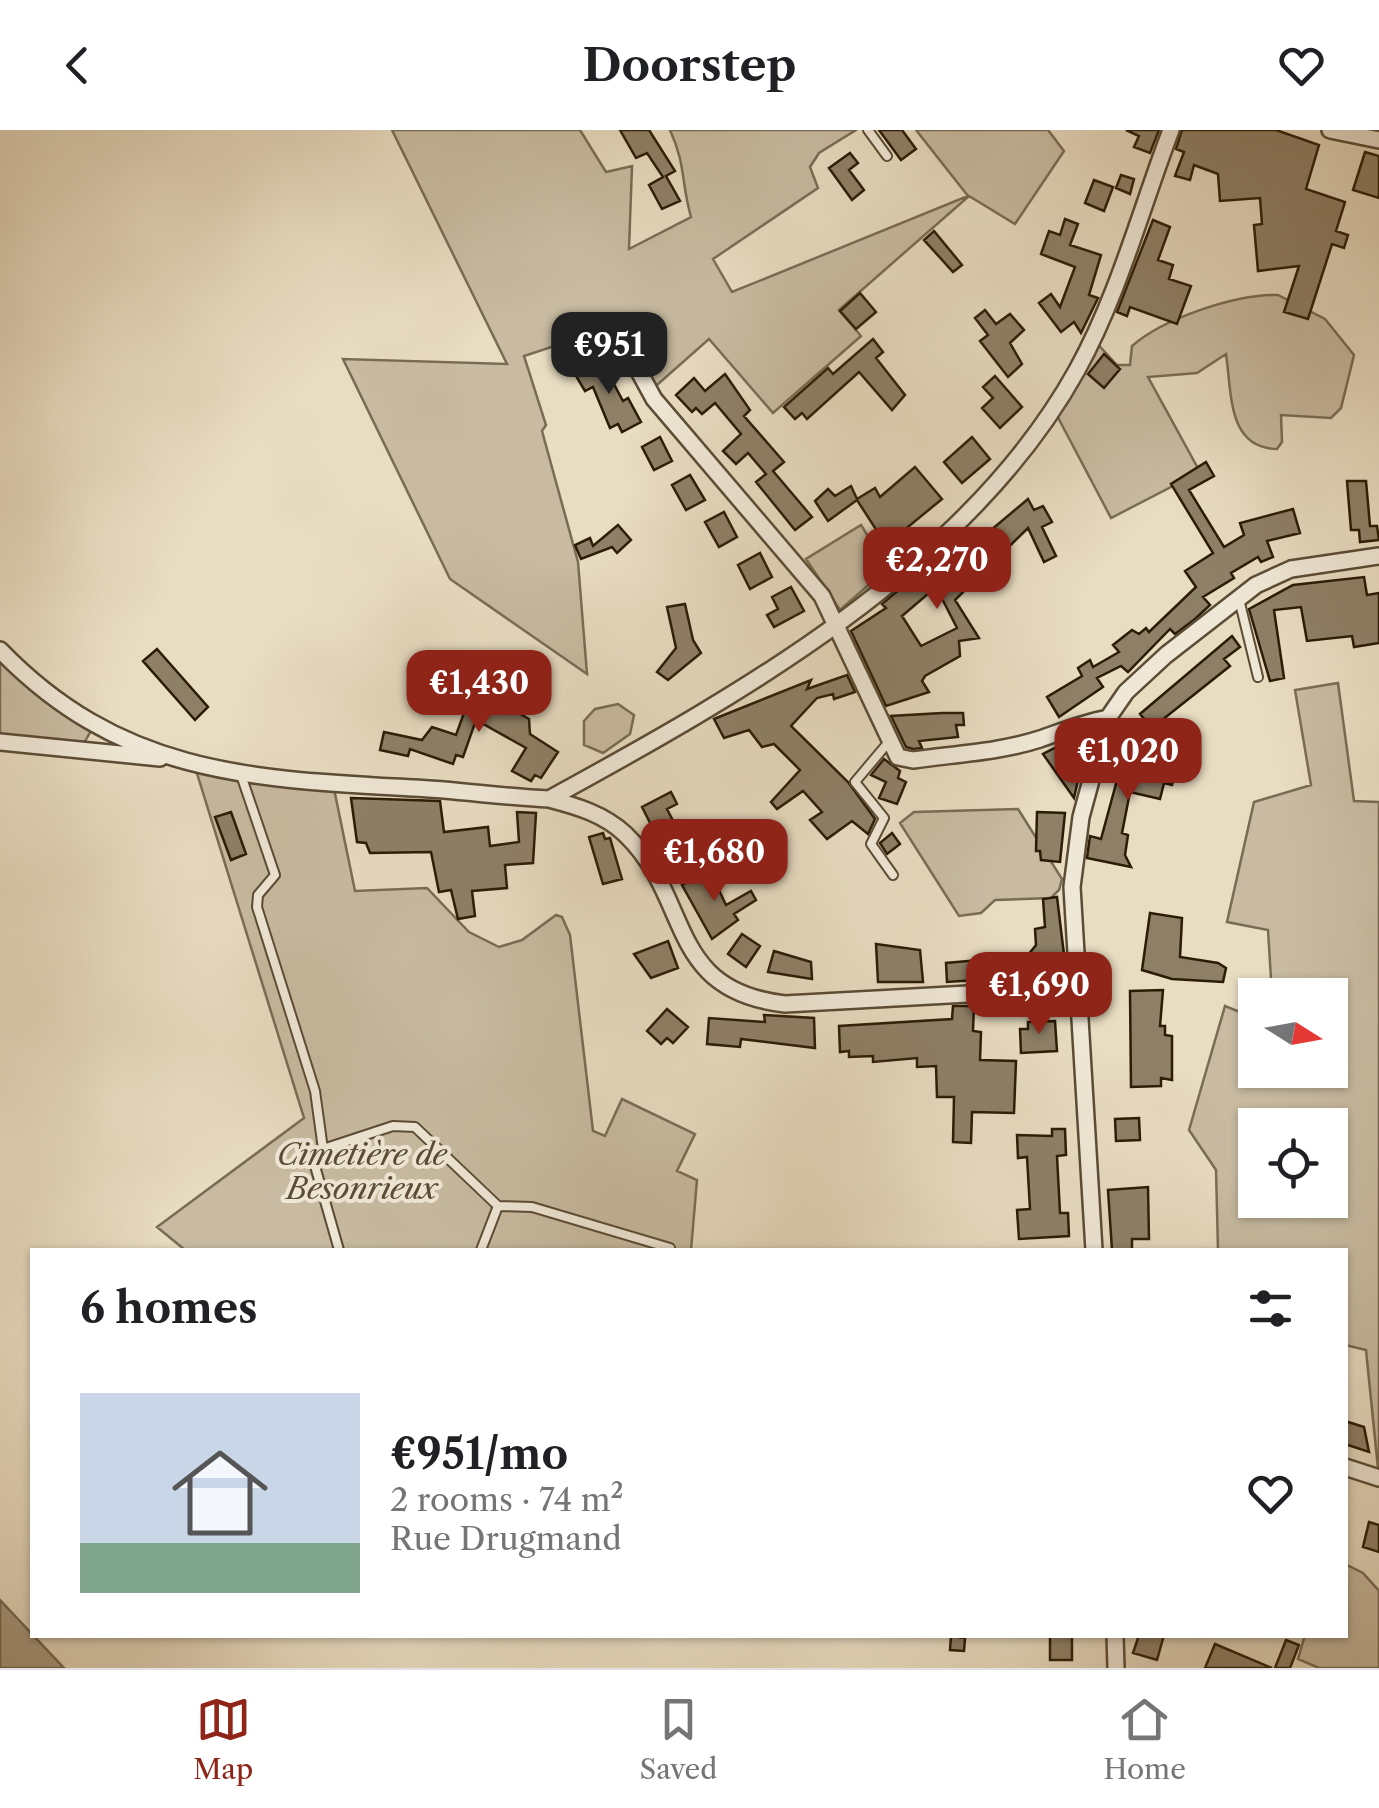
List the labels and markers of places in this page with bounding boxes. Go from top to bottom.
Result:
pin: €951 [550,312,668,397]
pin: €2,270 [856,527,1018,612]
pin: €1,430 [398,650,560,735]
pin: €1,020 [1047,718,1209,803]
pin: €1,680 [633,819,795,904]
pin: €1,690 [958,952,1120,1037]

